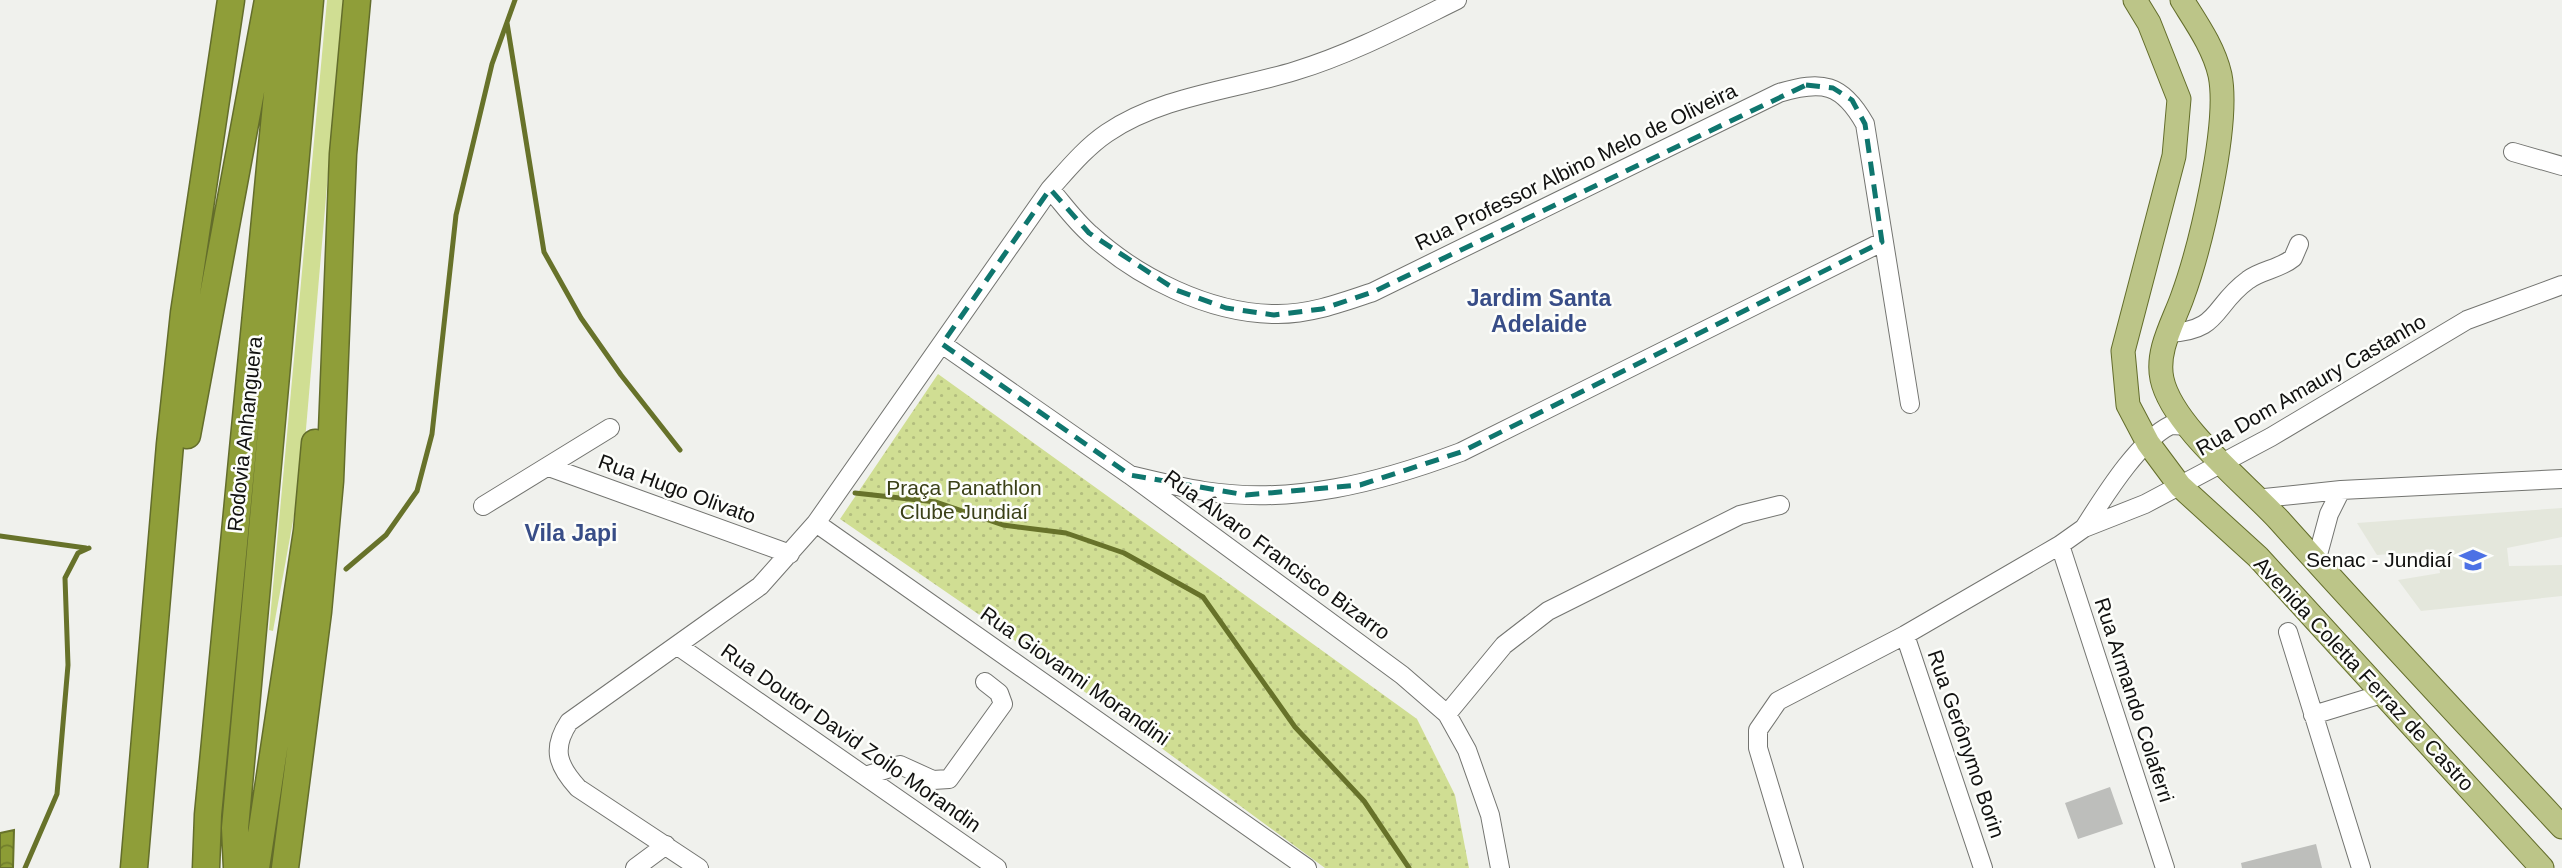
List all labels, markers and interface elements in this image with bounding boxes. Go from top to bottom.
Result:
street label: Rua Professor Albino Melo de Oliveira [1411,78,1741,255]
district label: Jardim Santa Adelaide [1467,285,1611,337]
street label: Rua Dom Amaury Castanho [2192,309,2430,460]
street label: Rodovia Anhanguera [223,335,266,533]
street label: Rua Hugo Olivato [595,449,759,528]
street label: Rua Álvaro Francisco Bizarro [1160,465,1395,644]
park label: Praça Panathlon Clube Jundiaí [886,476,1042,523]
district label: Vila Japi [525,520,617,546]
school or university icon: Senac - Jundiaí [2458,545,2488,575]
place label: Senac - Jundiaí [2306,548,2452,571]
street label: Avenida Coletta Ferraz de Castro [2250,552,2479,795]
street label: Rua Armando Colaferri [2091,595,2178,805]
street label: Rua Giovanni Morandini [976,602,1174,750]
street label: Rua Doutor David Zoilo Morandin [717,639,986,836]
street label: Rua Gerônymo Borin [1923,647,2009,841]

